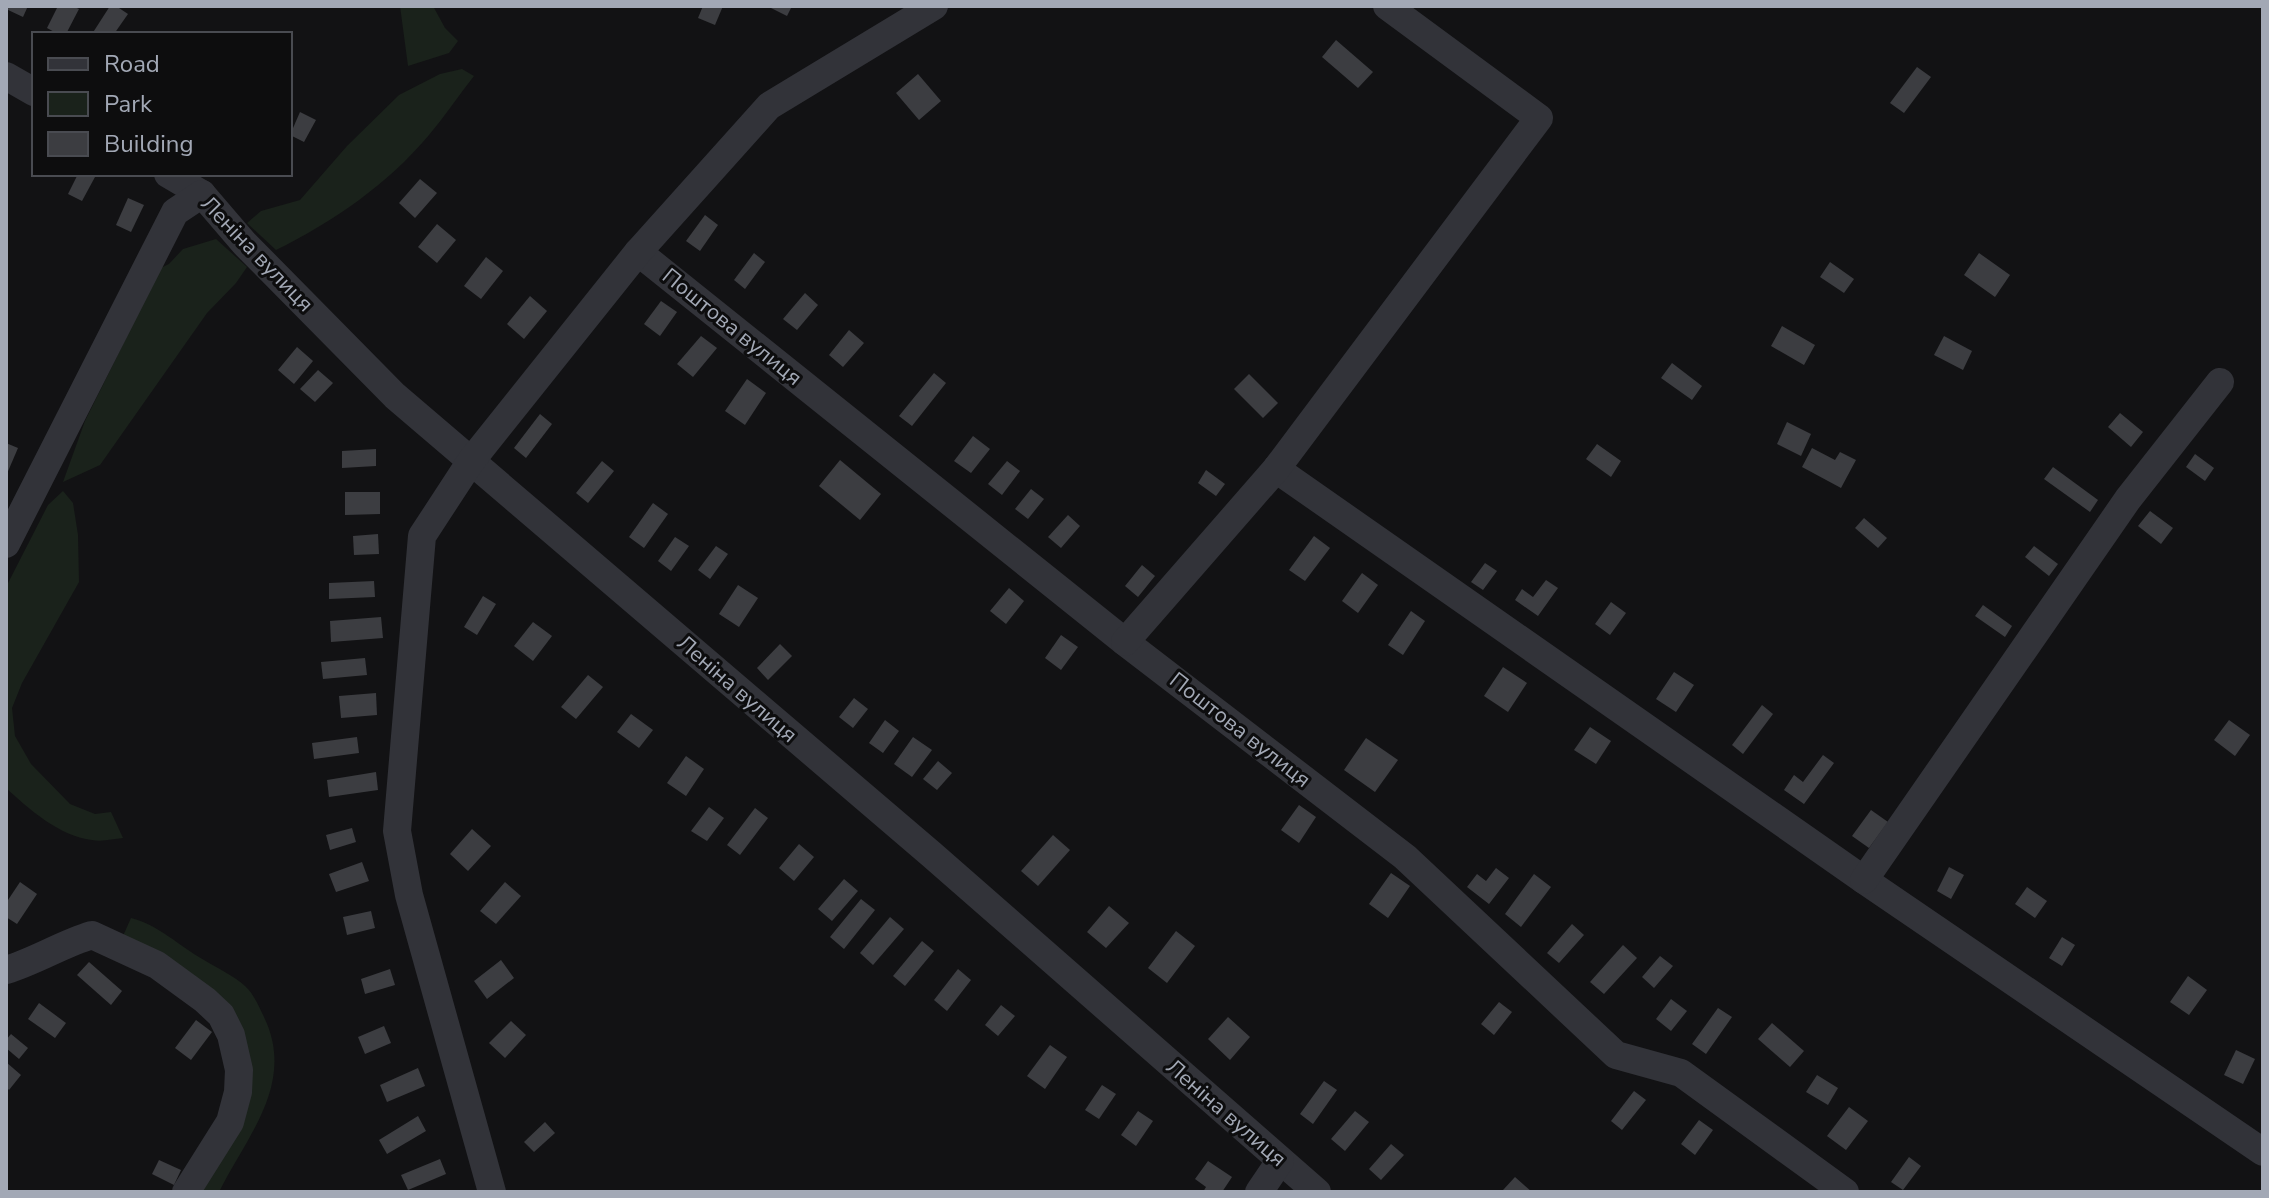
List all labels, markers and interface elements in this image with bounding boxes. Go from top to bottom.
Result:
legend [32,32,292,176]
text: Road [104,48,160,80]
text: Park [104,88,153,120]
text: Building [104,128,194,160]
street label: Леніна вулиця [194,190,320,318]
street label: Поштова вулиця [656,261,808,393]
street label: Леніна вулиця [670,628,804,750]
street label: Поштова вулиця [1163,665,1317,795]
street label: Леніна вулиця [1159,1052,1293,1174]

